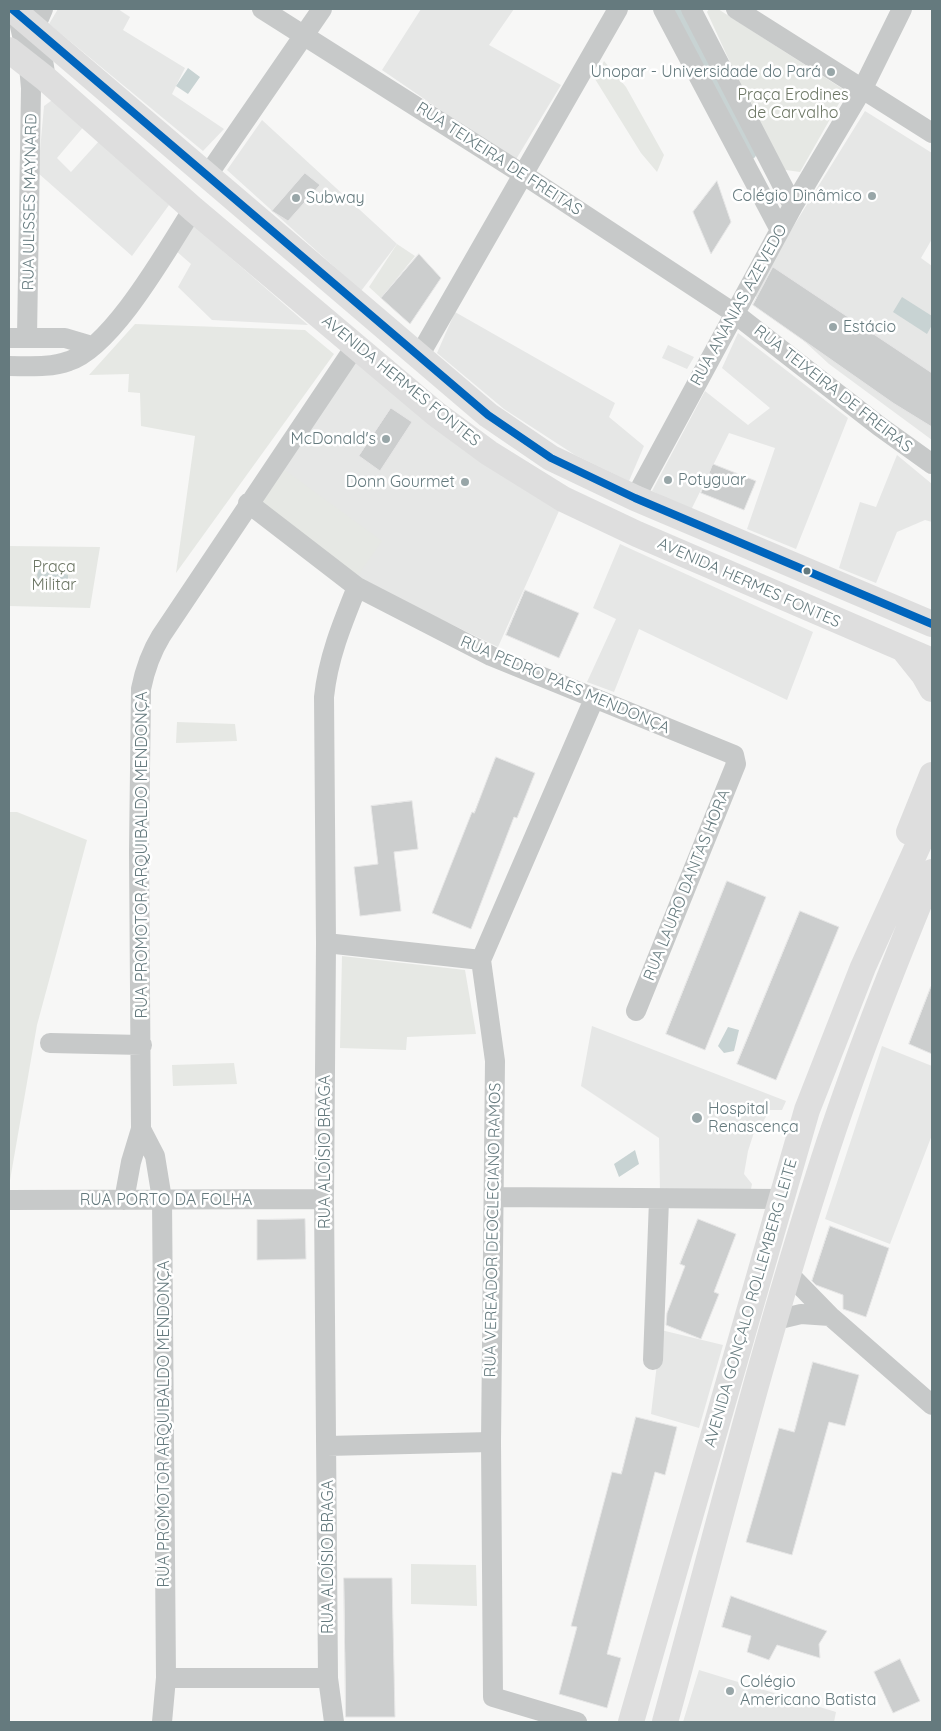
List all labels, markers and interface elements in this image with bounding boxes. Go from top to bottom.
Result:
place label: Unopar - Universidade do Pará [591,62,821,82]
marker: Unopar - Universidade do Pará [825,66,837,78]
park label: Praça Erodines de Carvalho [737,85,849,123]
street label: RUA TEIXEIRA DE FREITAS [413,98,585,220]
street label: RUA ULISSES MAYNARD [19,113,41,291]
place label: Colégio Dinâmico [732,186,862,206]
place label: Subway [306,188,365,208]
marker: Colégio Dinâmico [866,190,878,202]
marker: Subway [290,192,302,204]
street label: RUA ANANIAS AZEVEDO [687,221,791,389]
street label: AVENIDA HERMES FONTES [318,311,484,451]
place label: Estácio [843,317,896,337]
street label: RUA TEIXEIRA DE FREIRAS [750,321,916,457]
marker: Estácio [827,321,839,333]
place label: McDonald's [290,429,376,449]
marker: McDonald's [380,433,392,445]
place label: Potyguar [678,470,746,490]
place label: Donn Gourmet [346,472,455,492]
marker: Potyguar [662,474,674,486]
marker: Donn Gourmet [459,476,471,488]
street label: AVENIDA HERMES FONTES [655,534,843,632]
park label: Praça Militar [31,557,77,595]
unlabelled marker [802,566,812,576]
street label: RUA PEDRO PAES MENDONÇA [457,632,673,738]
street label: RUA PROMOTOR ARQUIBALDO MENDONÇA [132,691,152,1019]
street label: RUA LAURO DANTAS HORA [640,786,734,984]
street label: RUA ALOÍSIO BRAGA [315,1075,335,1229]
street label: RUA VEREADOR DEOCLECIANO RAMOS [481,1082,505,1378]
place label: Hospital Renascença [708,1099,799,1137]
marker: Hospital Renascença [690,1111,704,1125]
street label: AVENIDA GONÇALO ROLLEMBERG LEITE [701,1157,801,1449]
street label: RUA PORTO DA FOLHA [80,1190,252,1210]
street label: RUA PROMOTOR ARQUIBALDO MENDONÇA [154,1260,174,1588]
street label: RUA ALOÍSIO BRAGA [318,1480,338,1634]
place label: Colégio Americano Batista [740,1672,876,1710]
marker: Colégio Americano Batista [724,1685,736,1697]

